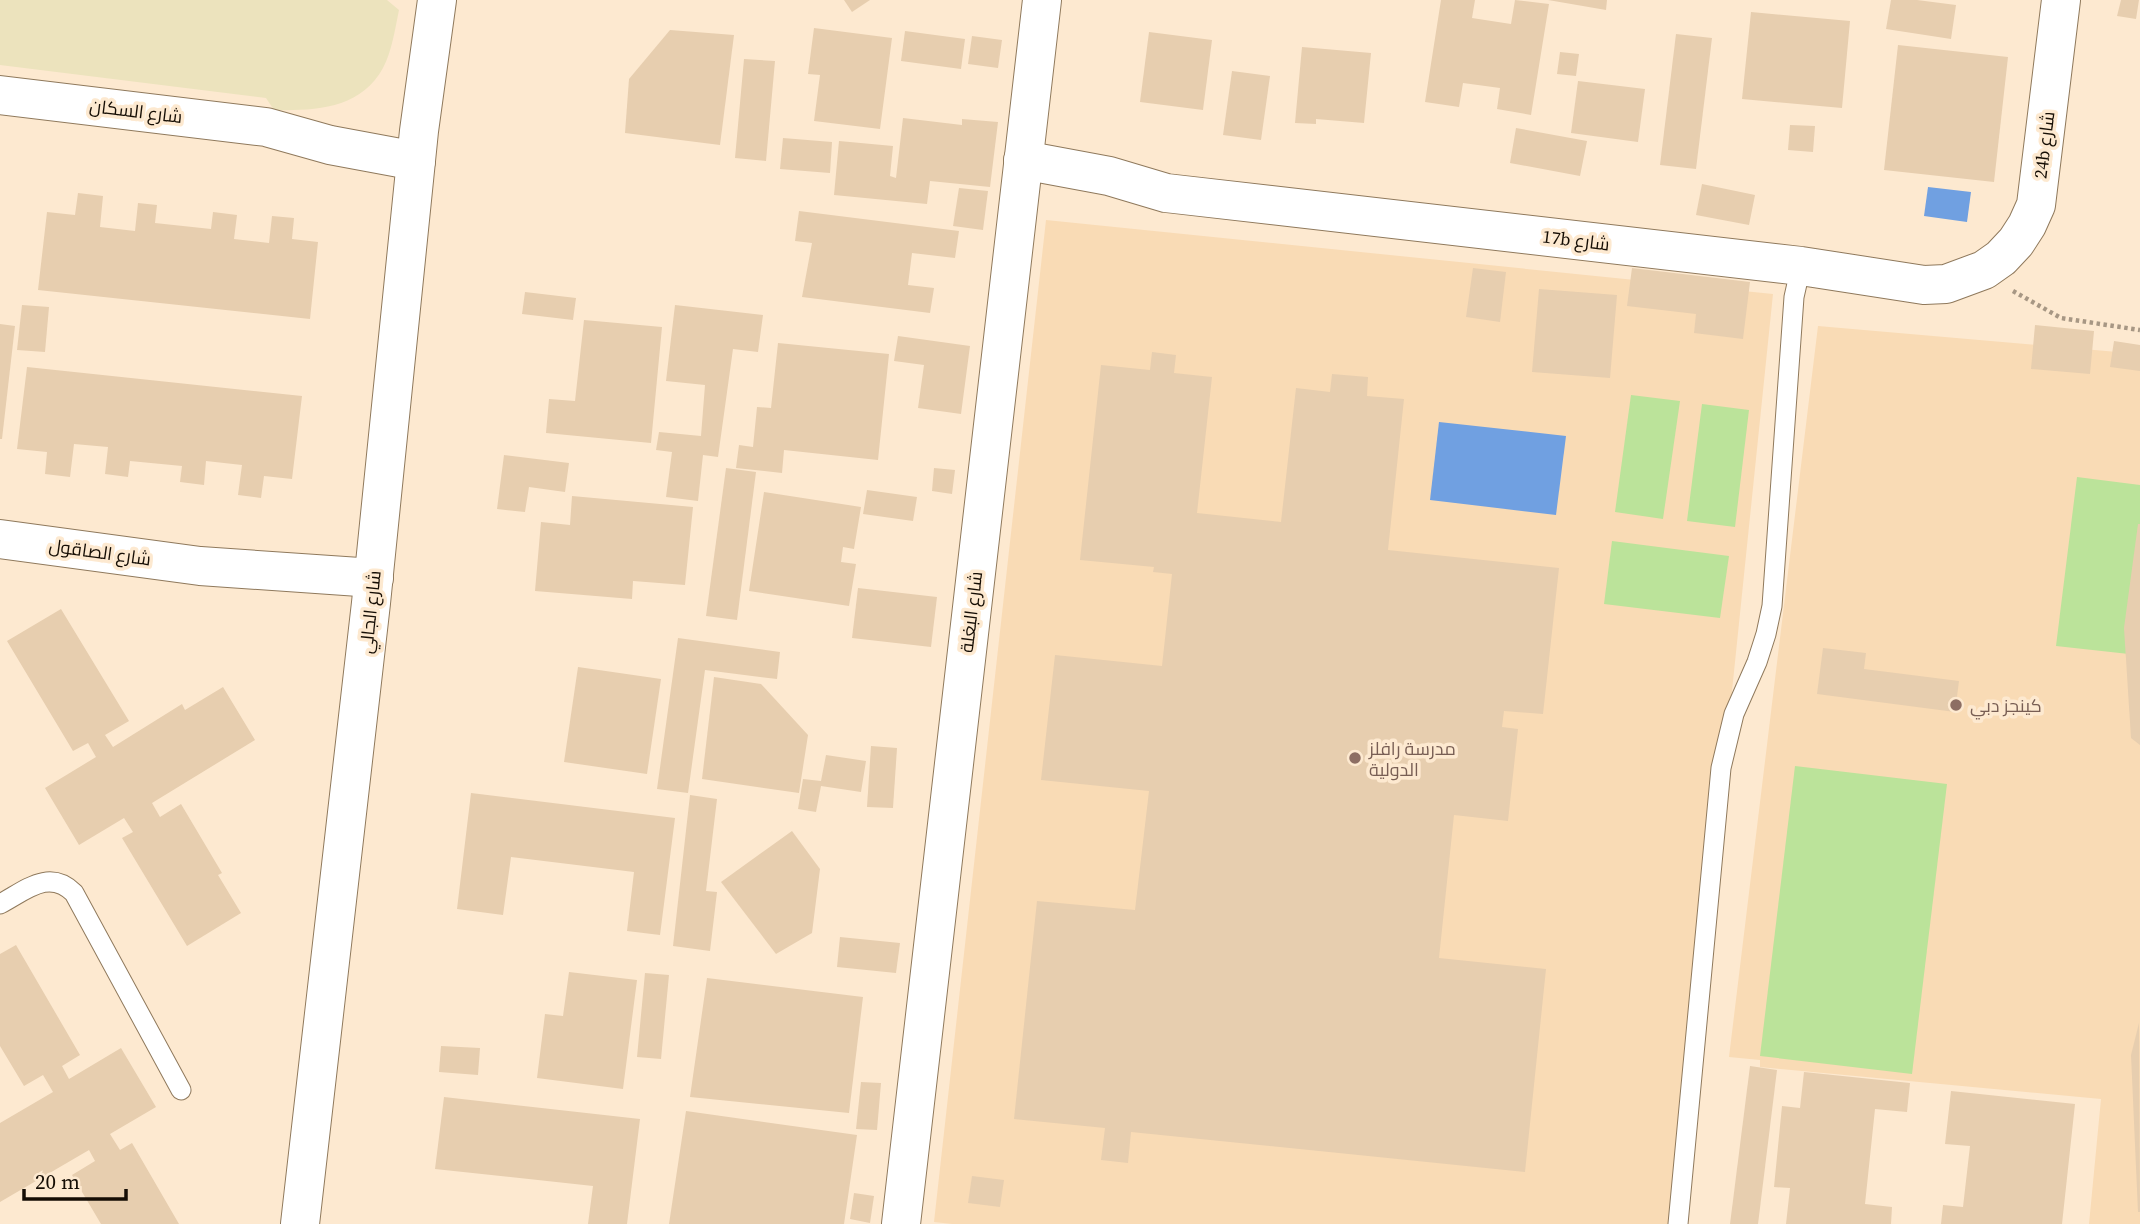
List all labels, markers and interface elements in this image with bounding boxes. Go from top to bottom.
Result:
street label: شارع السكان [88,93,184,129]
street label: 24b شارع [2027,110,2061,180]
street label: 17b شارع [1541,223,1611,257]
street label: شارع الصاقول [47,532,153,572]
street label: شارع الجالي [353,569,389,655]
street label: شارع البغلة [954,570,988,654]
place label: كينجز دبي [1970,693,2042,720]
marker: كينجز دبي [1948,697,1964,713]
place label: مدرسة رافلز الدولية [1368,736,1456,782]
marker: مدرسة رافلز الدولية [1347,750,1363,766]
scale bar [24,1158,126,1202]
text: 20 m [35,1167,80,1196]

